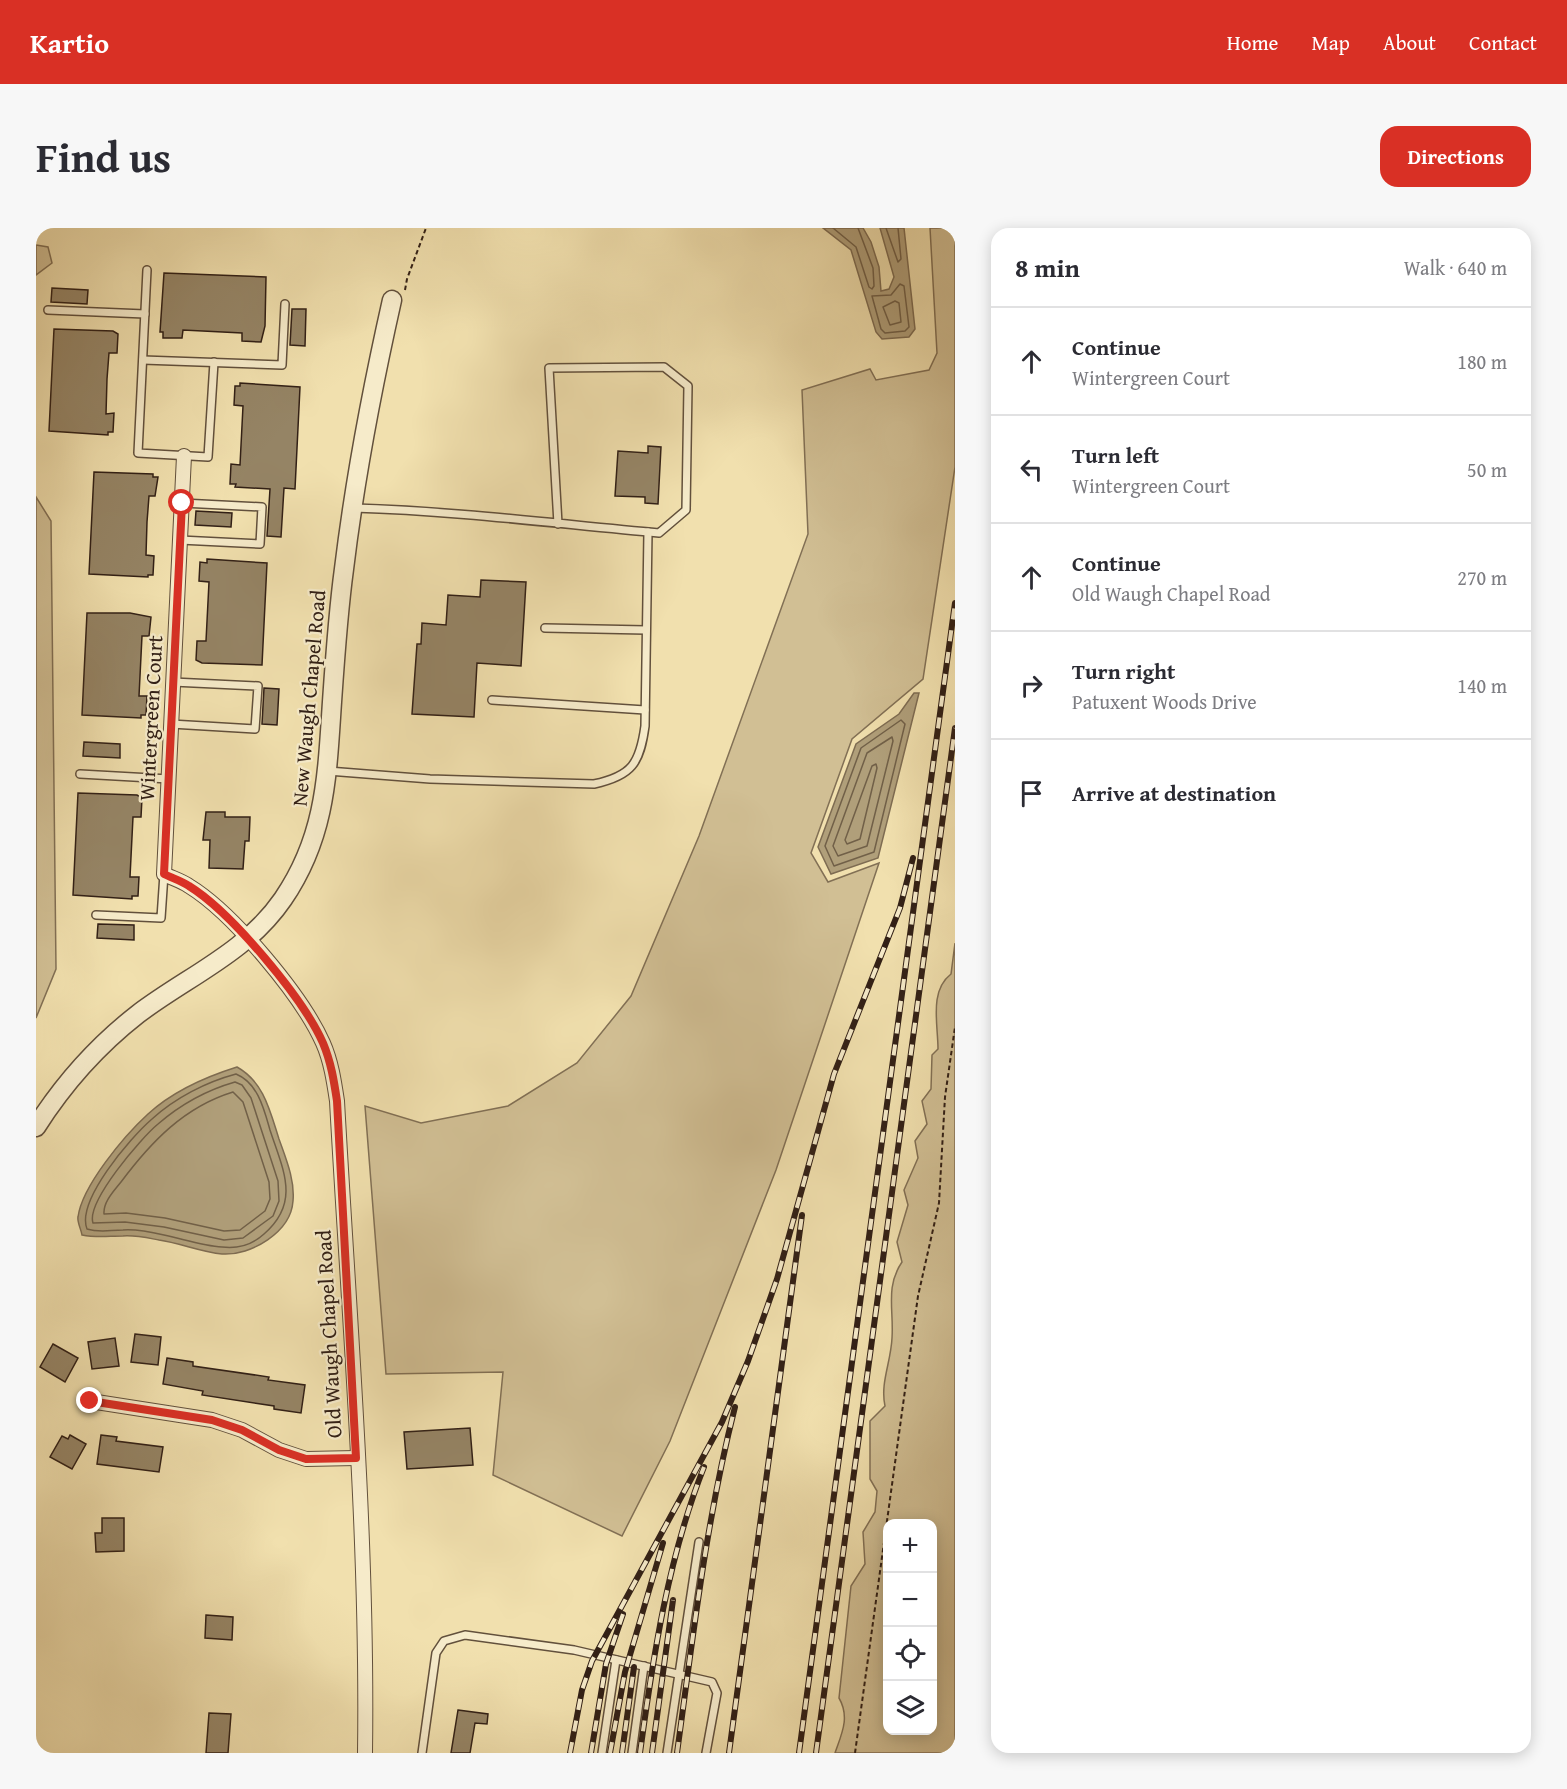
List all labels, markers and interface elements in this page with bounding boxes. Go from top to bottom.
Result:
text: Kartio [30,22,109,63]
text: Home [1227,27,1278,58]
text: Map [1311,27,1350,58]
text: About [1383,27,1436,58]
text: Contact [1469,27,1537,58]
text: Find us [36,126,171,187]
button: Directions [1380,126,1531,187]
text: 8 min [1015,248,1080,287]
text: Walk · 640 m [1404,253,1507,282]
text: Continue [1072,331,1161,363]
icon: ahead [1015,345,1048,378]
text: 180 m [1457,347,1507,376]
text: Wintergreen Court [1072,363,1230,392]
text: Turn left [1072,439,1159,471]
icon: left [1015,453,1048,486]
text: 50 m [1467,455,1507,484]
text: Wintergreen Court [1072,471,1230,500]
route start [168,489,194,515]
text: Continue [1072,547,1161,579]
icon: ahead [1015,561,1048,594]
text: 270 m [1457,563,1507,592]
text: Old Waugh Chapel Road [1072,579,1271,608]
street label: New Waugh Chapel Road [284,588,333,807]
street label: Wintergreen Court [131,634,170,802]
text: Turn right [1072,655,1175,687]
icon: right [1015,669,1048,702]
text: 140 m [1457,671,1507,700]
text: Patuxent Woods Drive [1072,687,1257,716]
icon: arrive [1015,777,1048,810]
text: Arrive at destination [1072,777,1276,809]
street label: Old Waugh Chapel Road [308,1228,349,1439]
route end [76,1387,102,1413]
map controls [883,1519,937,1735]
button: + [883,1519,937,1573]
button: − [883,1573,937,1627]
button: locate [883,1627,937,1681]
button: layers [883,1681,937,1735]

